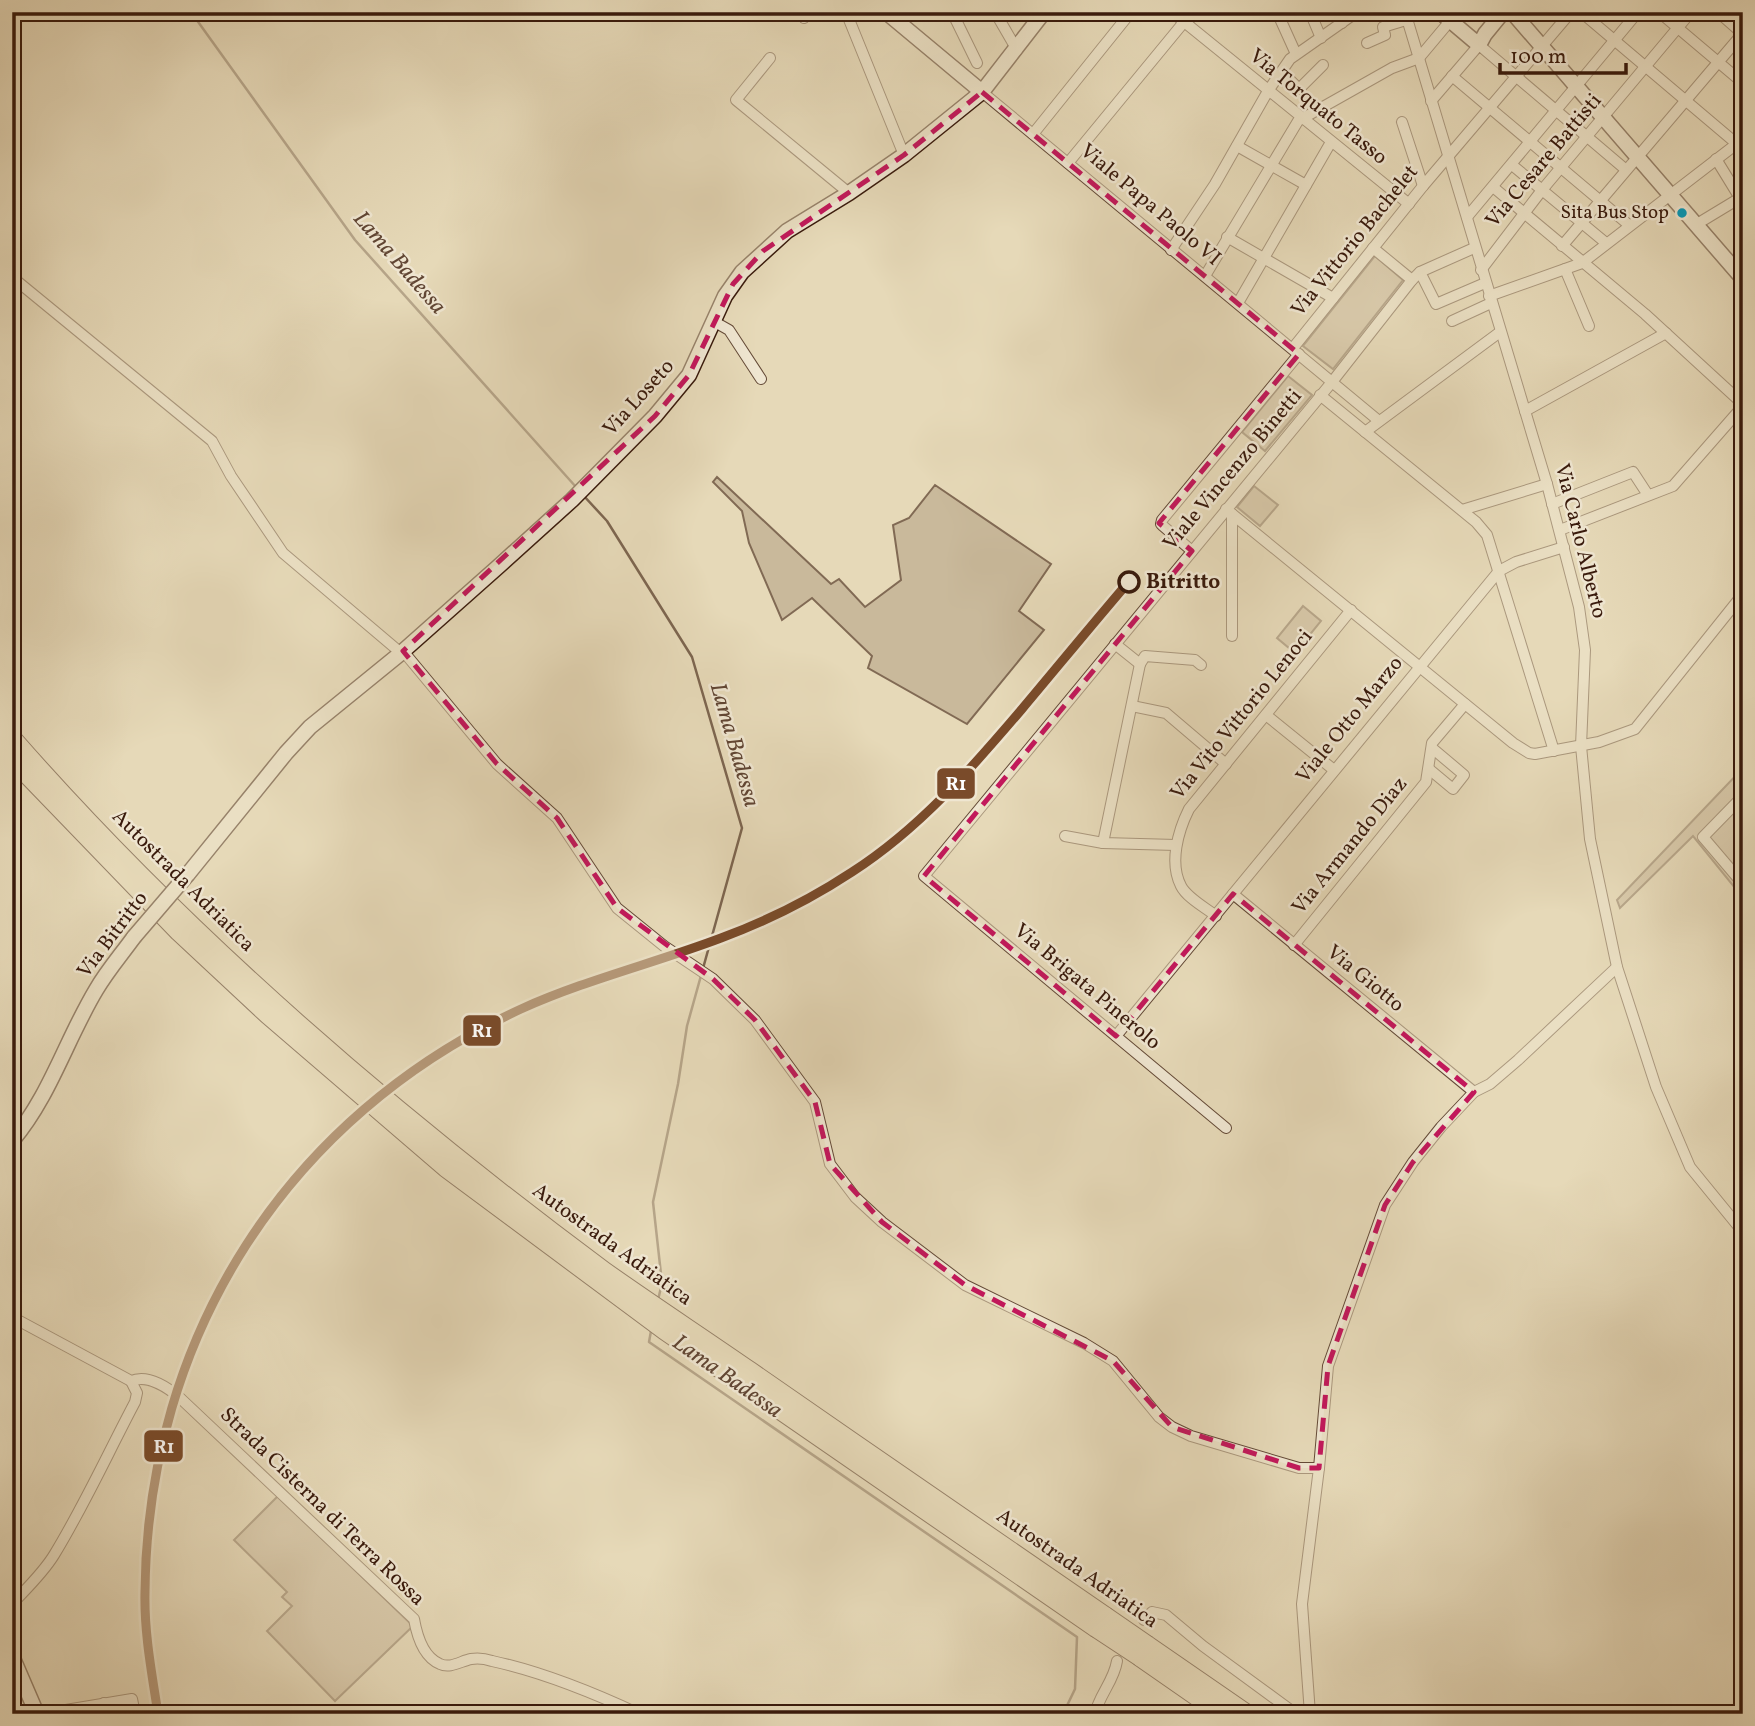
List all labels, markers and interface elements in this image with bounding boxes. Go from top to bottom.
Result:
scale bar [1500,32,1626,76]
street label: Via Torquato Tasso [1243,42,1393,172]
text: 100 m [1510,43,1567,72]
street label: Via Cesare Battisti [1479,88,1609,234]
street label: Viale Papa Paolo VI [1073,137,1227,273]
street label: Via Vittorio Bachelet [1285,159,1425,323]
place label: Sita Bus Stop [1560,200,1669,226]
water label: Lama Badessa [345,204,453,322]
marker: Sita Bus Stop [1675,206,1689,220]
street label: Via Loseto [597,353,681,443]
street label: Viale Vincenzo Binetti [1157,383,1309,557]
street label: Via Carlo Alberto [1547,461,1613,621]
place label: Bitritto [1146,568,1220,597]
marker: Bitritto [1118,571,1140,593]
street label: Via Vito Vittorio Lenoci [1164,623,1320,807]
street label: Viale Otto Marzo [1290,650,1410,790]
water label: Lama Badessa [701,679,767,811]
line badge: R1 [936,767,976,800]
street label: Via Armando Diaz [1285,771,1415,921]
text: R1 [946,772,966,798]
street label: Autostrada Adriatica [105,803,261,959]
street label: Via Bitritto [71,886,155,984]
street label: Via Brigata Pinerolo [1007,917,1167,1057]
street label: Via Giotto [1320,939,1410,1019]
line badge: R1 [462,1014,502,1047]
text: R1 [472,1019,492,1045]
street label: Autostrada Adriatica [526,1177,698,1313]
water label: Lama Badessa [665,1327,789,1427]
street label: Strada Cisterna di Terra Rossa [213,1401,431,1613]
line badge: R1 [143,1429,184,1463]
text: R1 [154,1435,174,1461]
street label: Autostrada Adriatica [990,1502,1164,1636]

